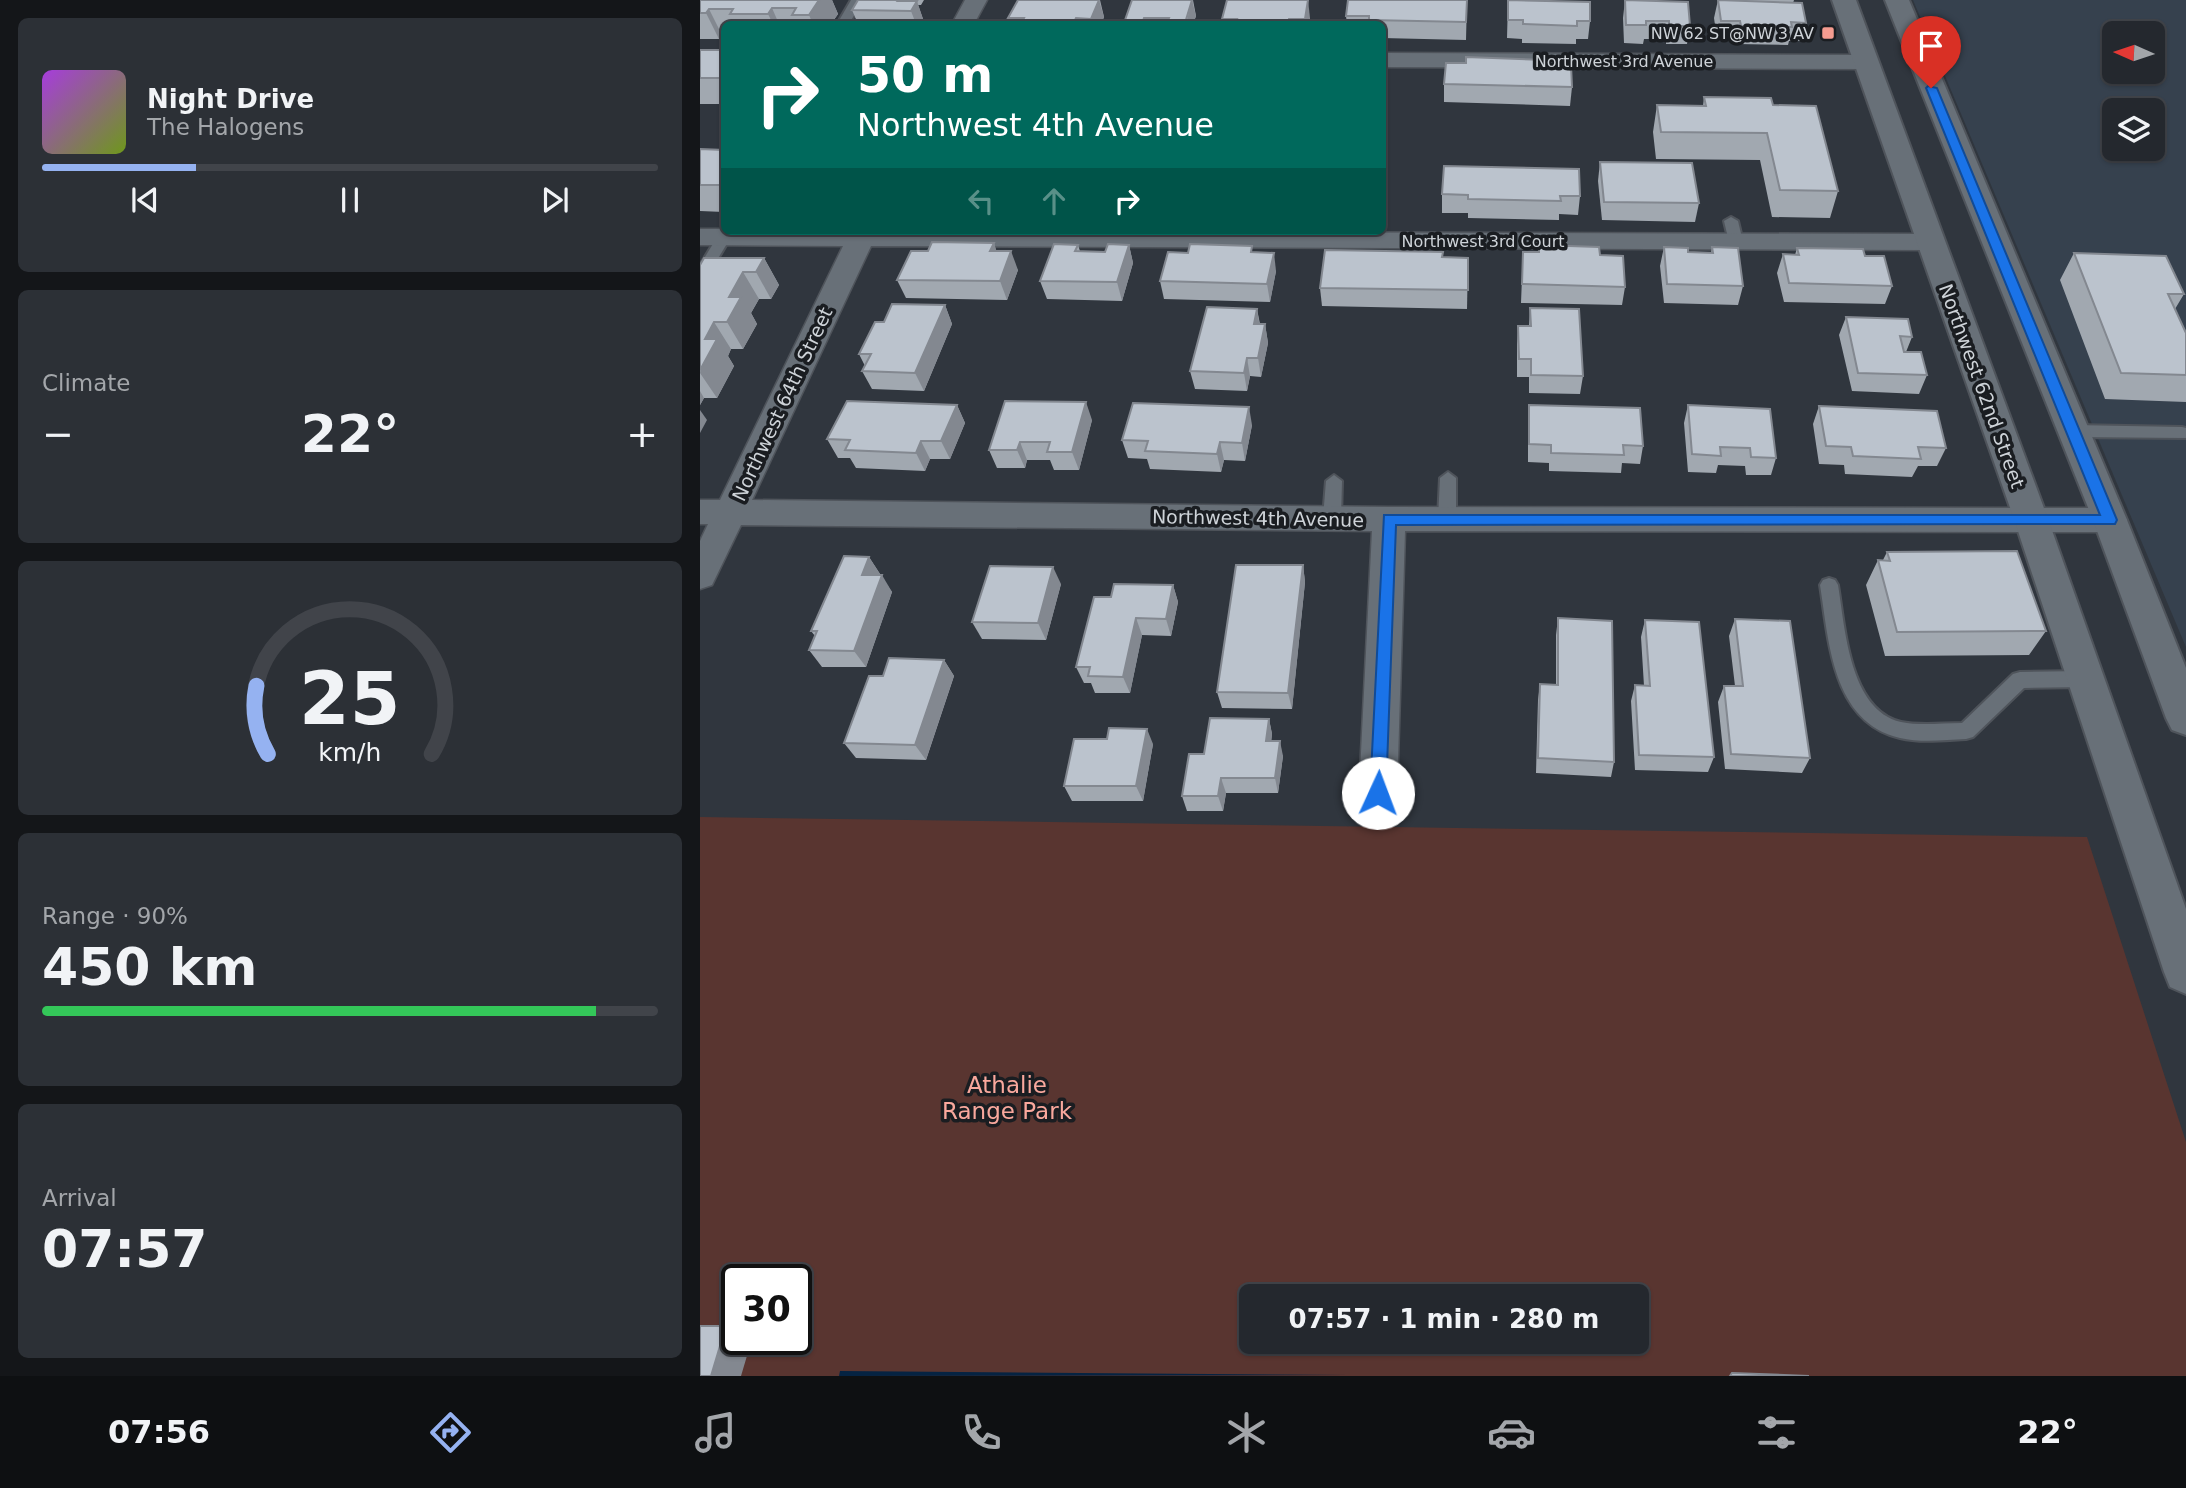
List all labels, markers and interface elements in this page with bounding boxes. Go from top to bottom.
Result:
pin [1901,16,1961,88]
north arrow [2102,21,2165,84]
map controls [2102,21,2165,161]
place label: NW 62 ST@NW 3 AV [1651,24,1814,43]
marker: NW 62 ST@NW 3 AV [1820,25,1836,41]
icon: arrive [1912,27,1950,65]
text: 50 m [857,47,993,104]
icon: right [742,49,833,140]
street label: Northwest 3rd Avenue [1535,52,1713,71]
text: Night Drive [147,84,314,114]
button: layers [2102,98,2165,161]
text: Northwest 4th Avenue [857,106,1214,144]
text: The Halogens [147,114,304,140]
icon: previous [126,181,164,219]
icon: pause [331,181,369,219]
icon: next [536,181,574,219]
icon: left [962,182,1000,220]
icon: ahead [1035,182,1073,220]
icon: right [1108,182,1146,220]
street label: Northwest 3rd Court [1401,232,1565,251]
street label: Northwest 62nd Street [1935,281,2029,491]
street label: Northwest 64th Street [727,304,837,504]
text: Climate [42,370,131,396]
text: 22° [301,404,399,464]
text: − [42,412,74,456]
text: + [626,412,658,456]
street label: Northwest 4th Avenue [1152,505,1364,531]
text: 25 [299,656,401,741]
text: km/h [318,738,382,767]
position arrow [1341,756,1415,830]
text: Range · 90% [42,903,188,929]
text: 450 km [42,937,257,997]
park label: Athalie Range Park [942,1072,1073,1124]
text: Arrival [42,1185,117,1211]
text: 07:57 [42,1219,208,1279]
speed limit sign: 30 [721,1264,812,1355]
text: 07:57 · 1 min · 280 m [1289,1304,1599,1334]
icon: directions [426,1408,475,1457]
icon: music [691,1408,740,1457]
icon: phone [957,1408,1006,1457]
icon: climate [1222,1408,1271,1457]
icon: car [1487,1408,1536,1457]
icon: filters [1752,1408,1801,1457]
text: 07:56 [108,1413,210,1451]
text: 22° [2017,1413,2078,1451]

